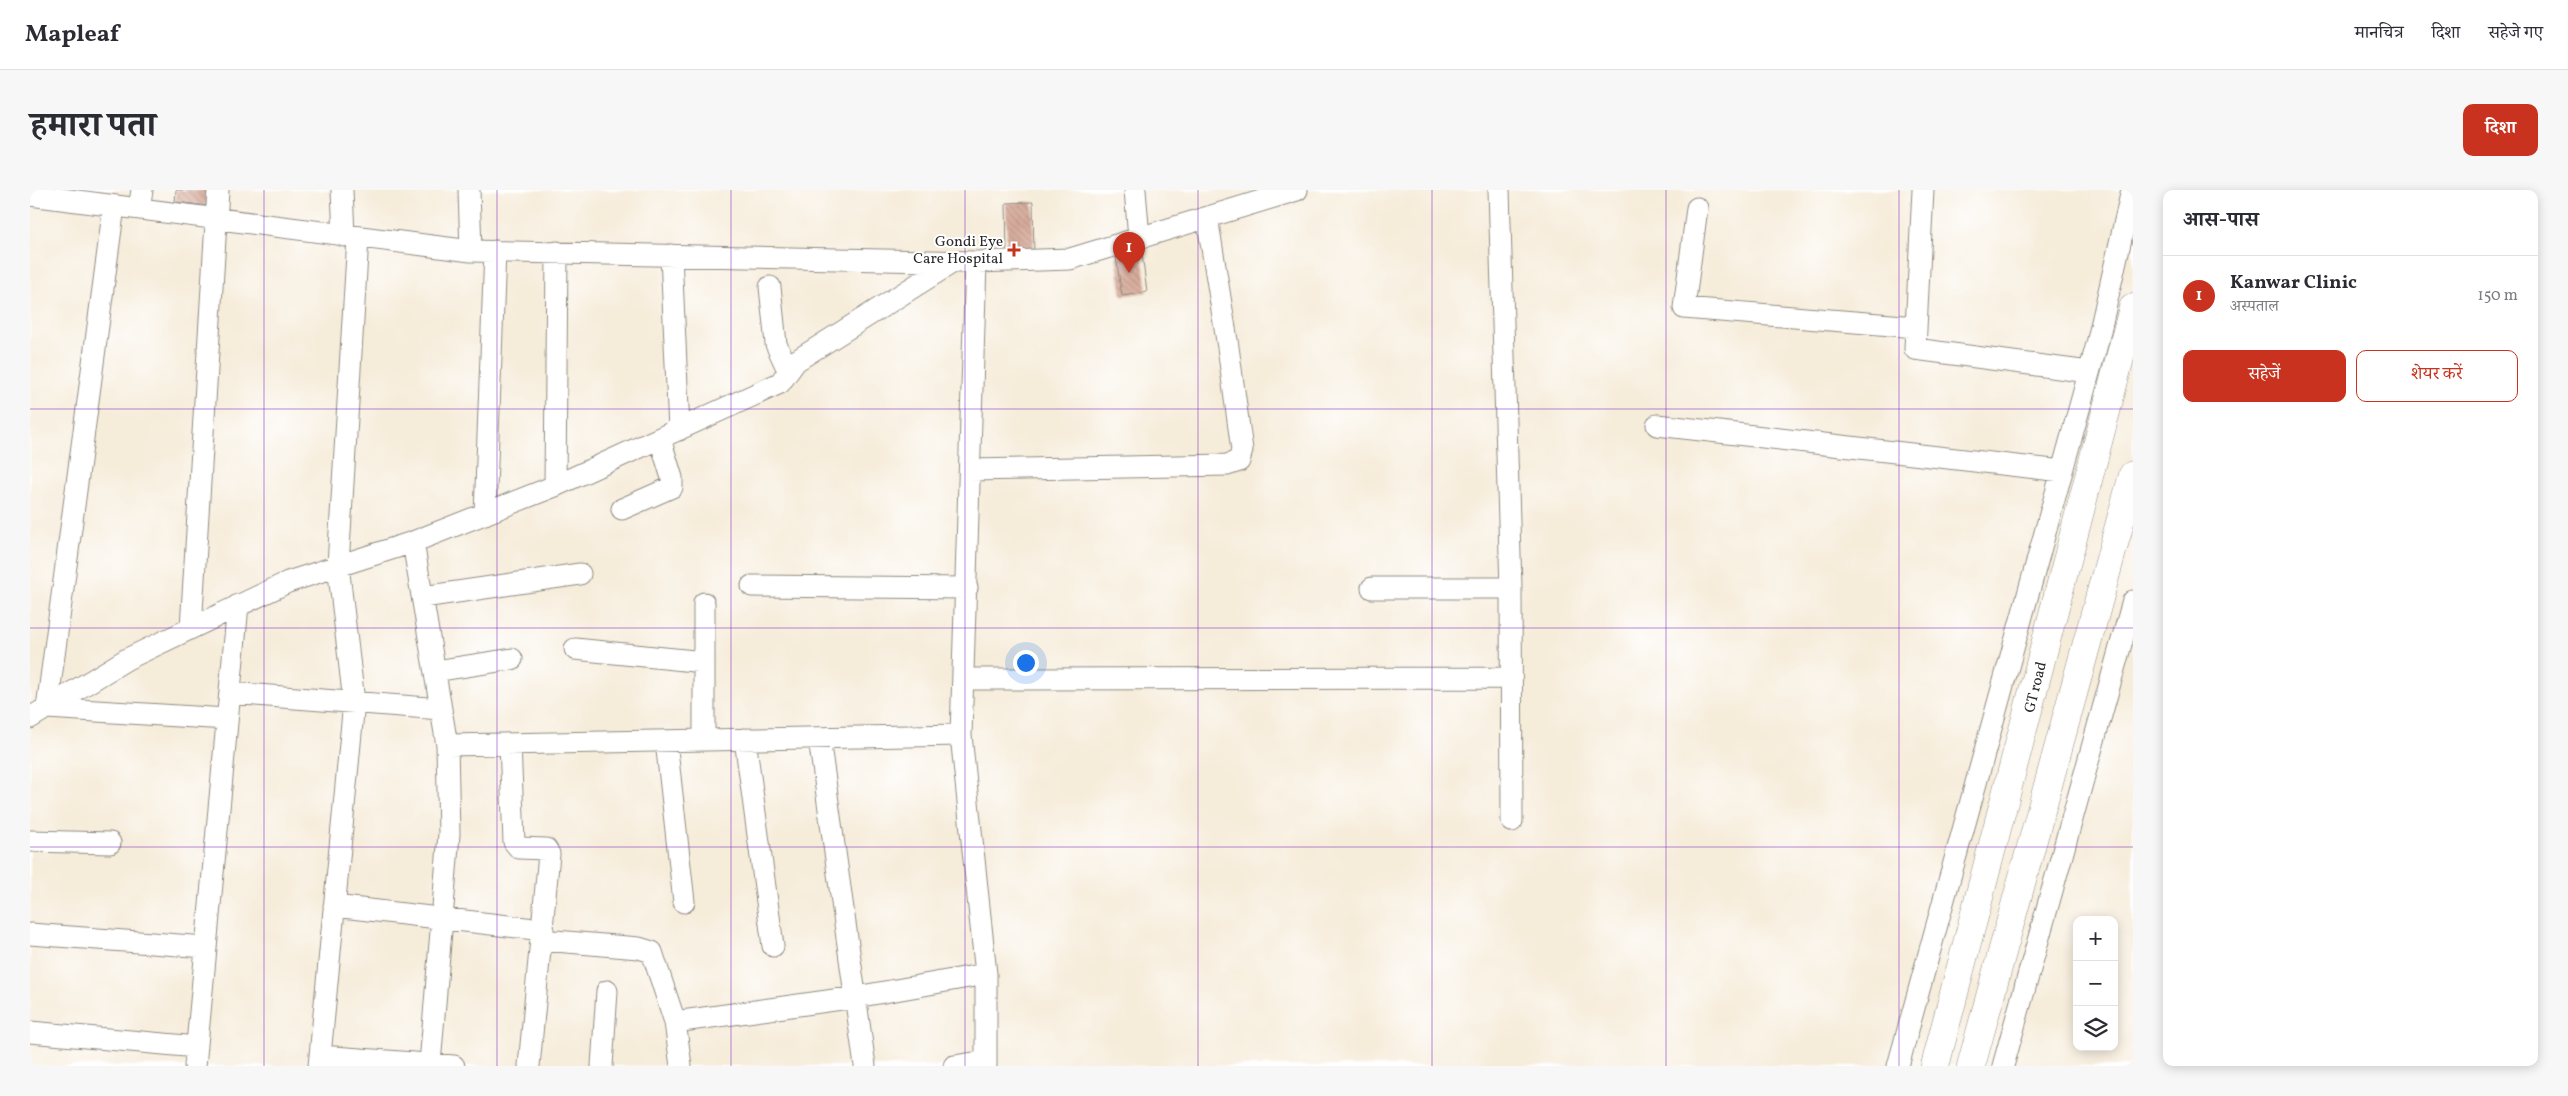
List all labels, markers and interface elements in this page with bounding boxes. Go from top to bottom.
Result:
text: Mapleaf [25,18,119,52]
text: मानचित्र [2355,21,2404,46]
text: दिशा [2432,21,2460,46]
text: सहेजे गए [2488,21,2543,46]
text: हमारा पता [30,103,156,151]
button: दिशा [2463,104,2538,156]
text: आस-पास [2183,206,2259,235]
place label: Gondi Eye Care Hospital [913,232,1003,270]
pin: 1 [1113,232,1145,273]
marker: Gondi Eye Care Hospital [1007,243,1021,257]
text: Kanwar Clinic [2230,270,2357,296]
text: 1 [2196,285,2202,307]
text: 150 m [2477,285,2518,307]
text: अस्पताल [2230,296,2279,318]
button: सहेजें [2183,350,2346,402]
button: शेयर करें [2356,350,2518,402]
your location [1013,650,1039,676]
street label: GT road [2020,660,2053,715]
map controls [2073,916,2118,1051]
button: + [2073,916,2118,961]
button: − [2073,961,2118,1006]
button: layers [2073,1006,2118,1051]

